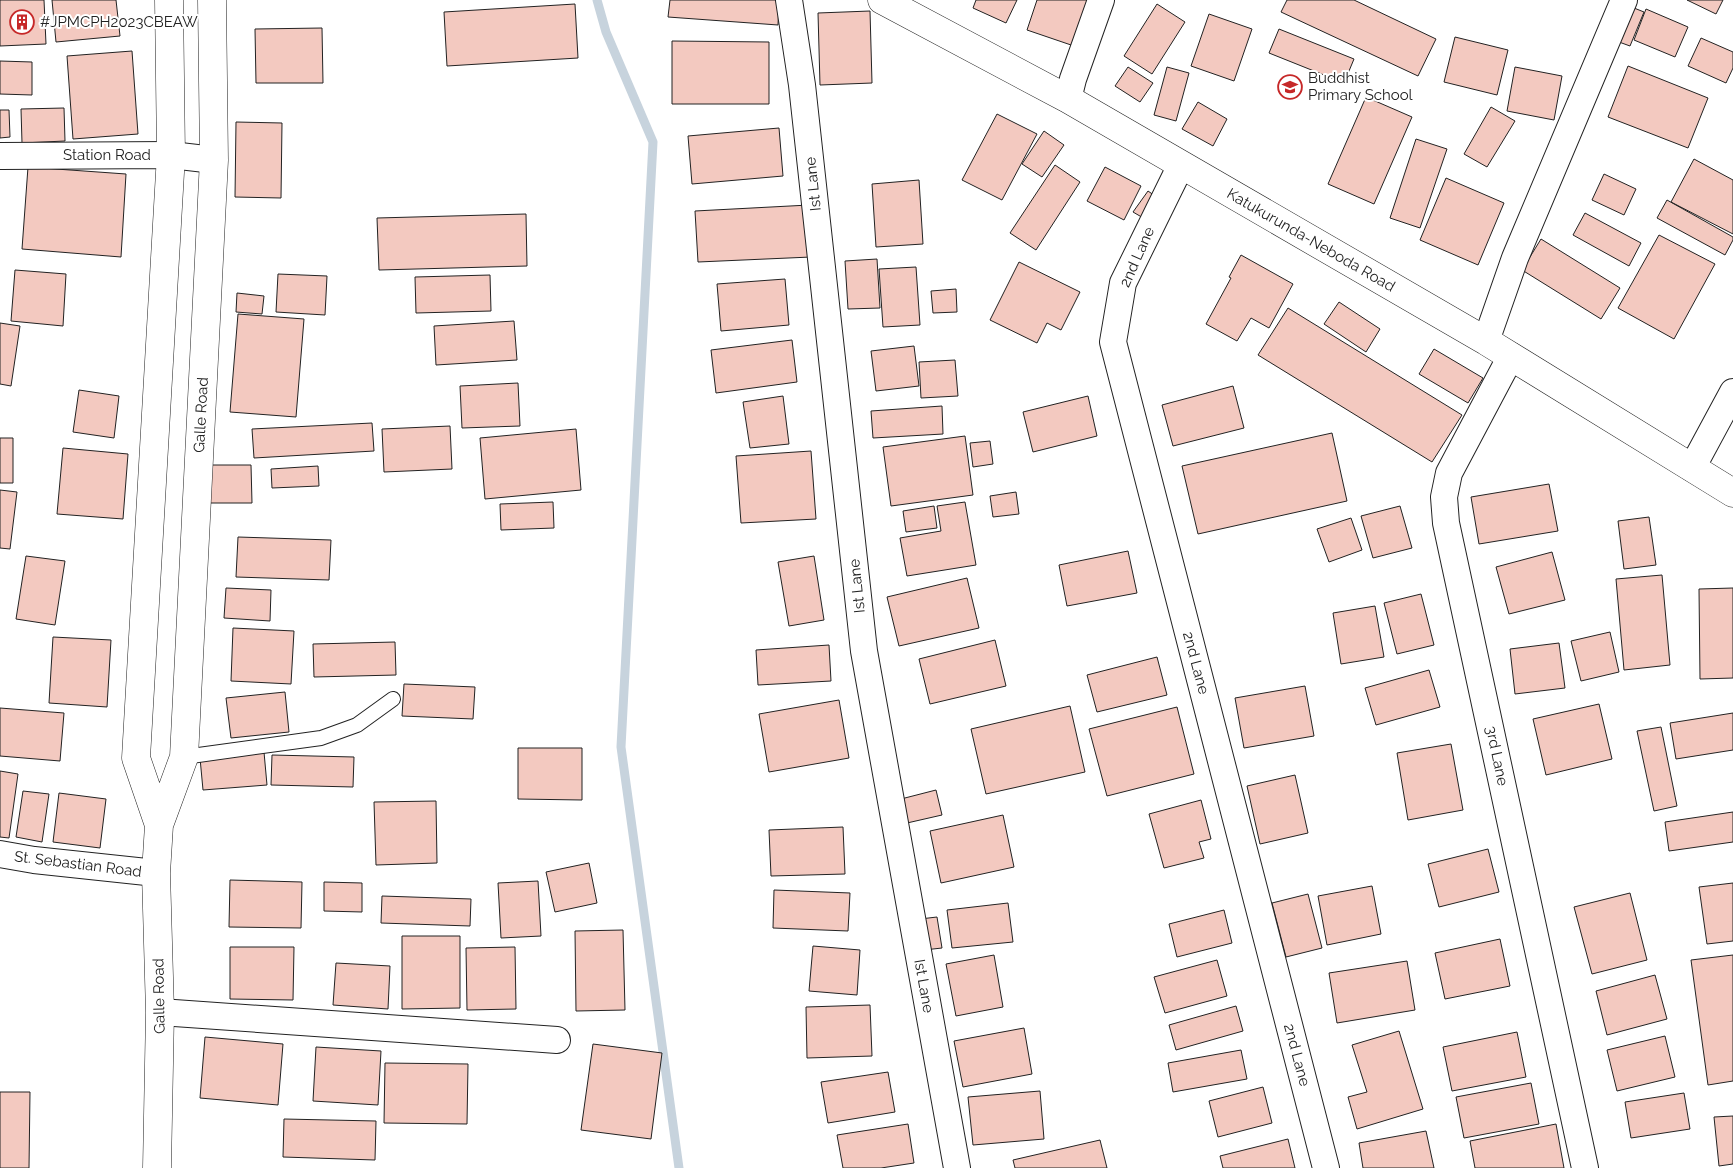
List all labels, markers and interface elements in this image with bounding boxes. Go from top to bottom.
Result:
building icon: #JPMCPH2023CBEAW [9,9,35,35]
place label: #JPMCPH2023CBEAW [40,13,198,31]
place label: Buddhist Primary School [1308,69,1414,104]
school or university icon: Buddhist Primary School [1277,74,1303,100]
street label: Station Road [63,146,151,164]
street label: Ist Lane [801,156,825,212]
street label: Katukurunda-Neboda Road [1224,184,1398,296]
street label: 2nd Lane [1116,224,1158,290]
street label: Galle Road [190,377,212,453]
street label: Ist Lane [845,558,869,614]
street label: 2nd Lane [1179,630,1213,697]
street label: 3rd Lane [1482,724,1512,788]
street label: St. Sebastian Road [13,847,143,881]
street label: Galle Road [149,958,169,1034]
street label: Ist Lane [910,958,938,1014]
street label: 2nd Lane [1280,1022,1314,1089]

